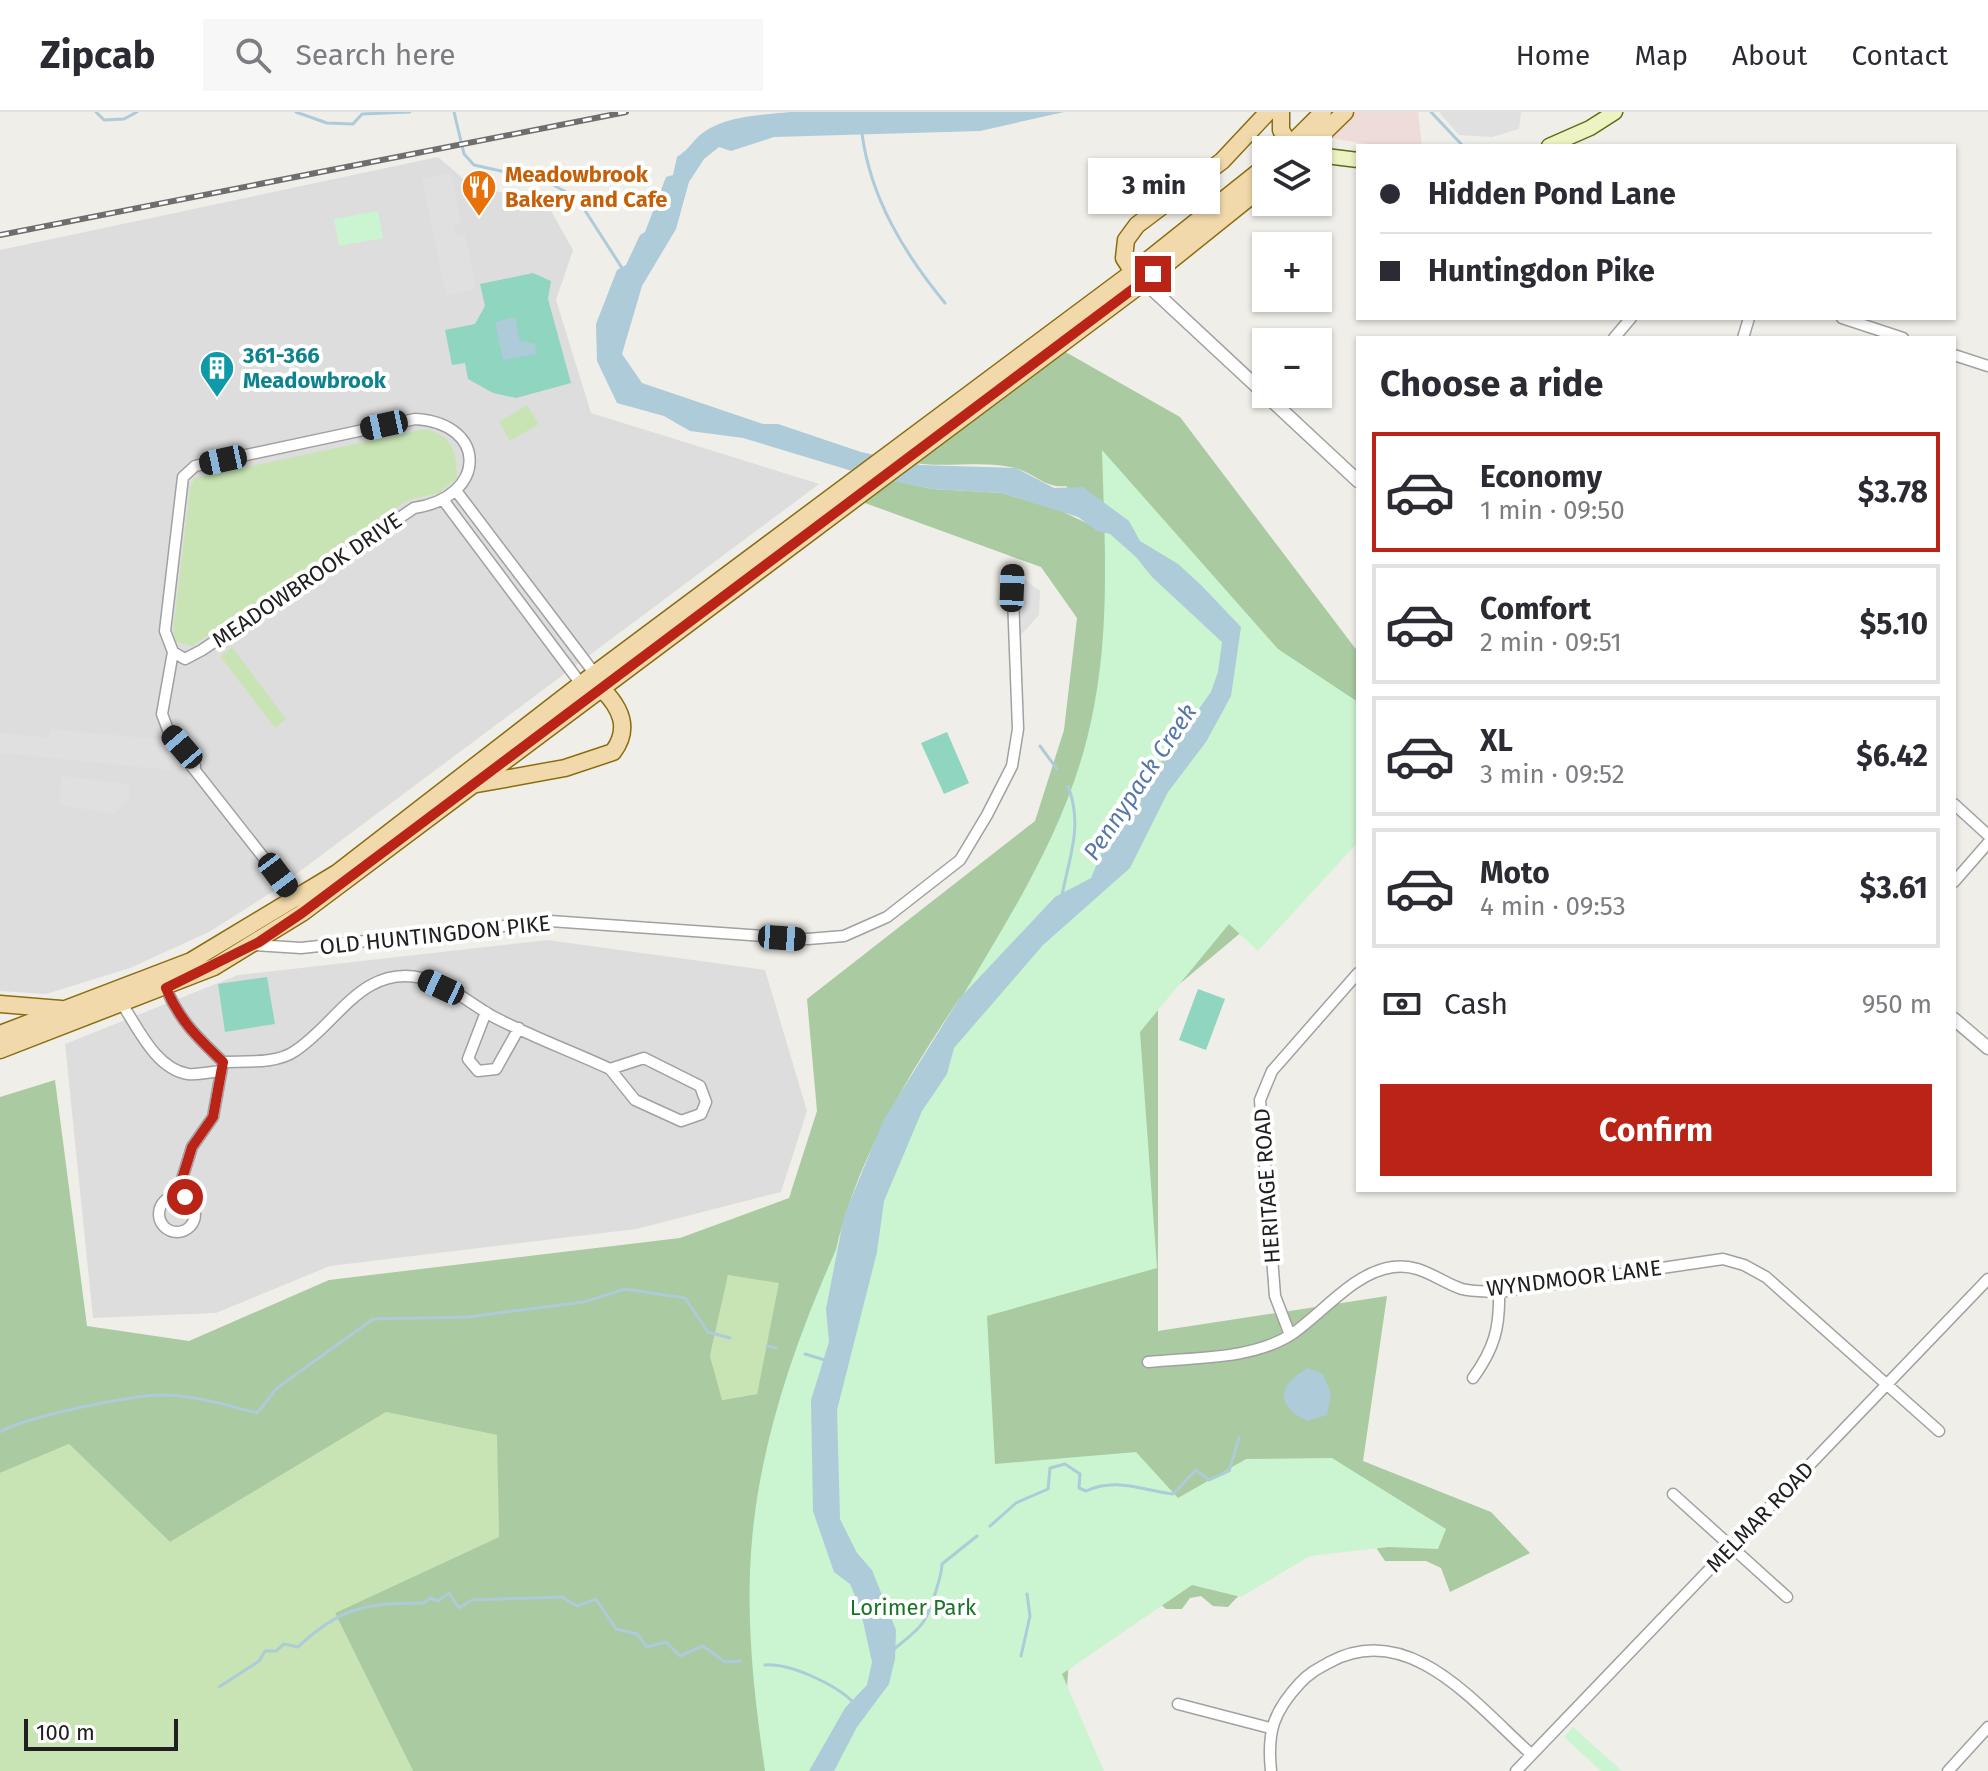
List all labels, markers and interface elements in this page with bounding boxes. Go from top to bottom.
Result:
search box [203,19,763,91]
text: Zipcab [40,32,155,78]
icon: search [231,33,275,77]
text: Search here [295,37,456,73]
text: Home [1516,39,1590,72]
text: Map [1634,39,1688,72]
text: About [1732,39,1807,72]
text: Contact [1851,39,1948,72]
map controls [1252,136,1332,408]
button: layers [1252,136,1332,216]
callout: 3 min [1087,158,1219,214]
place label: Meadowbrook Bakery and Cafe [505,161,667,213]
restaurant icon: Meadowbrook Bakery and Cafe [460,168,498,218]
text: 3 min [1122,170,1186,201]
text: Hidden Pond Lane [1428,176,1676,212]
button: + [1252,232,1332,312]
text: Huntingdon Pike [1428,253,1655,289]
route end [1135,256,1171,292]
button: − [1252,328,1332,408]
place label: 361-366 Meadowbrook [242,342,387,394]
building icon: 361-366 Meadowbrook [198,349,236,399]
text: Choose a ride [1380,362,1603,406]
car [358,408,410,442]
car [197,443,249,477]
icon: car [1384,456,1456,528]
text: Economy [1480,459,1602,495]
text: $3.78 [1858,474,1928,510]
text: 1 min · 09:50 [1480,495,1625,526]
street label: MEADOWBROOK DRIVE [207,507,407,653]
car [999,564,1025,612]
icon: car [1384,588,1456,660]
text: Comfort [1480,591,1591,627]
text: $5.10 [1860,606,1928,642]
text: 2 min · 09:51 [1480,627,1622,658]
water label: Pennypack Creek [1077,699,1203,865]
icon: car [1384,720,1456,792]
car [157,721,207,773]
text: XL [1480,723,1513,759]
text: $6.42 [1856,738,1928,774]
text: 3 min · 09:52 [1480,759,1625,790]
car [254,849,302,901]
icon: car [1384,852,1456,924]
text: Moto [1480,855,1550,891]
text: $3.61 [1860,870,1928,906]
text: 4 min · 09:53 [1480,891,1626,922]
street label: OLD HUNTINGDON PIKE [318,909,552,961]
car [757,924,807,952]
car [414,966,468,1008]
icon: cash [1380,982,1424,1026]
text: Cash [1444,986,1508,1022]
text: 950 m [1862,989,1932,1020]
button: Confirm [1380,1084,1932,1176]
street label: HERITAGE ROAD [1248,1107,1286,1265]
route start [167,1179,203,1215]
street label: WYNDMOOR LANE [1485,1254,1663,1302]
street label: MELMAR ROAD [1700,1456,1820,1578]
park label: Lorimer Park [850,1594,977,1621]
scale bar [24,1715,178,1751]
text: 100 m [36,1719,95,1746]

